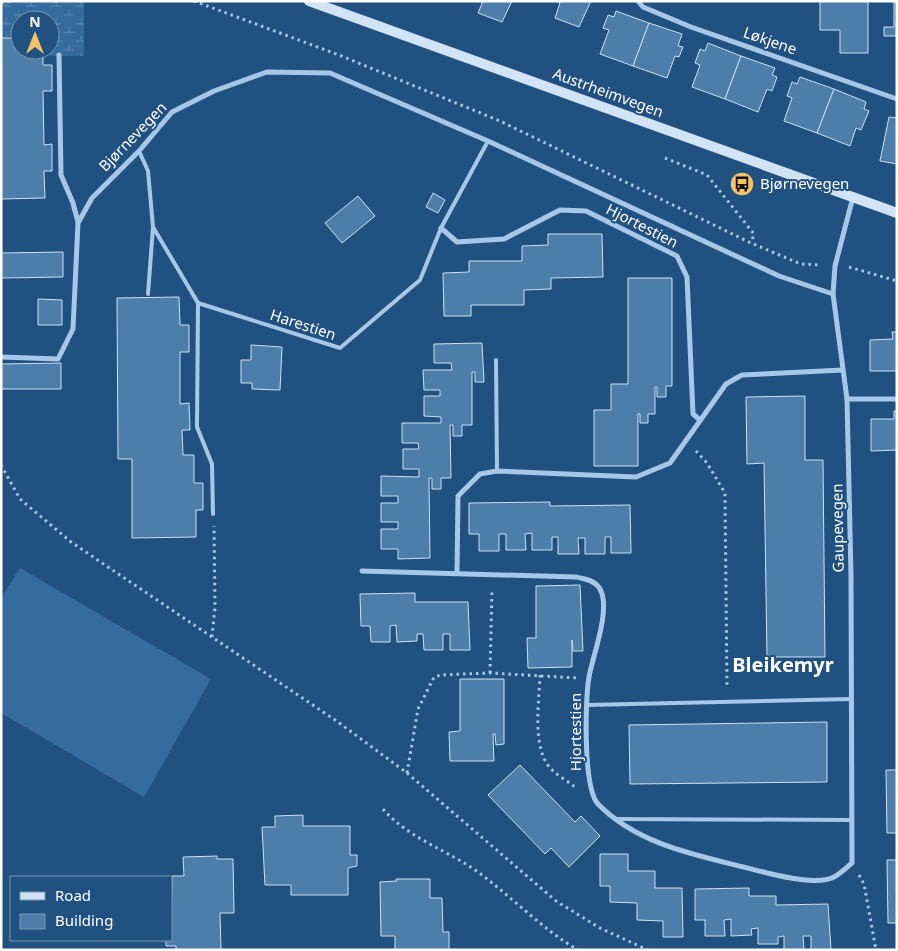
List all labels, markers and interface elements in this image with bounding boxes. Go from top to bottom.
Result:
north arrow [10,10,60,60]
text: N [29,12,41,31]
street label: Løkjene [741,22,800,58]
street label: Austrheimvegen [550,63,666,121]
street label: Bjørnevegen [94,97,171,175]
bus stop icon: Bjørnevegen [729,171,755,197]
place label: Bjørnevegen [760,173,849,193]
street label: Hjortestien [603,198,682,252]
street label: Harestien [268,304,339,344]
street label: Gaupevegen [826,483,848,573]
district label: Bleikemyr [732,651,834,678]
street label: Hjortestien [565,693,585,771]
legend [10,876,172,941]
text: Road [55,885,91,905]
text: Building [55,910,113,930]

